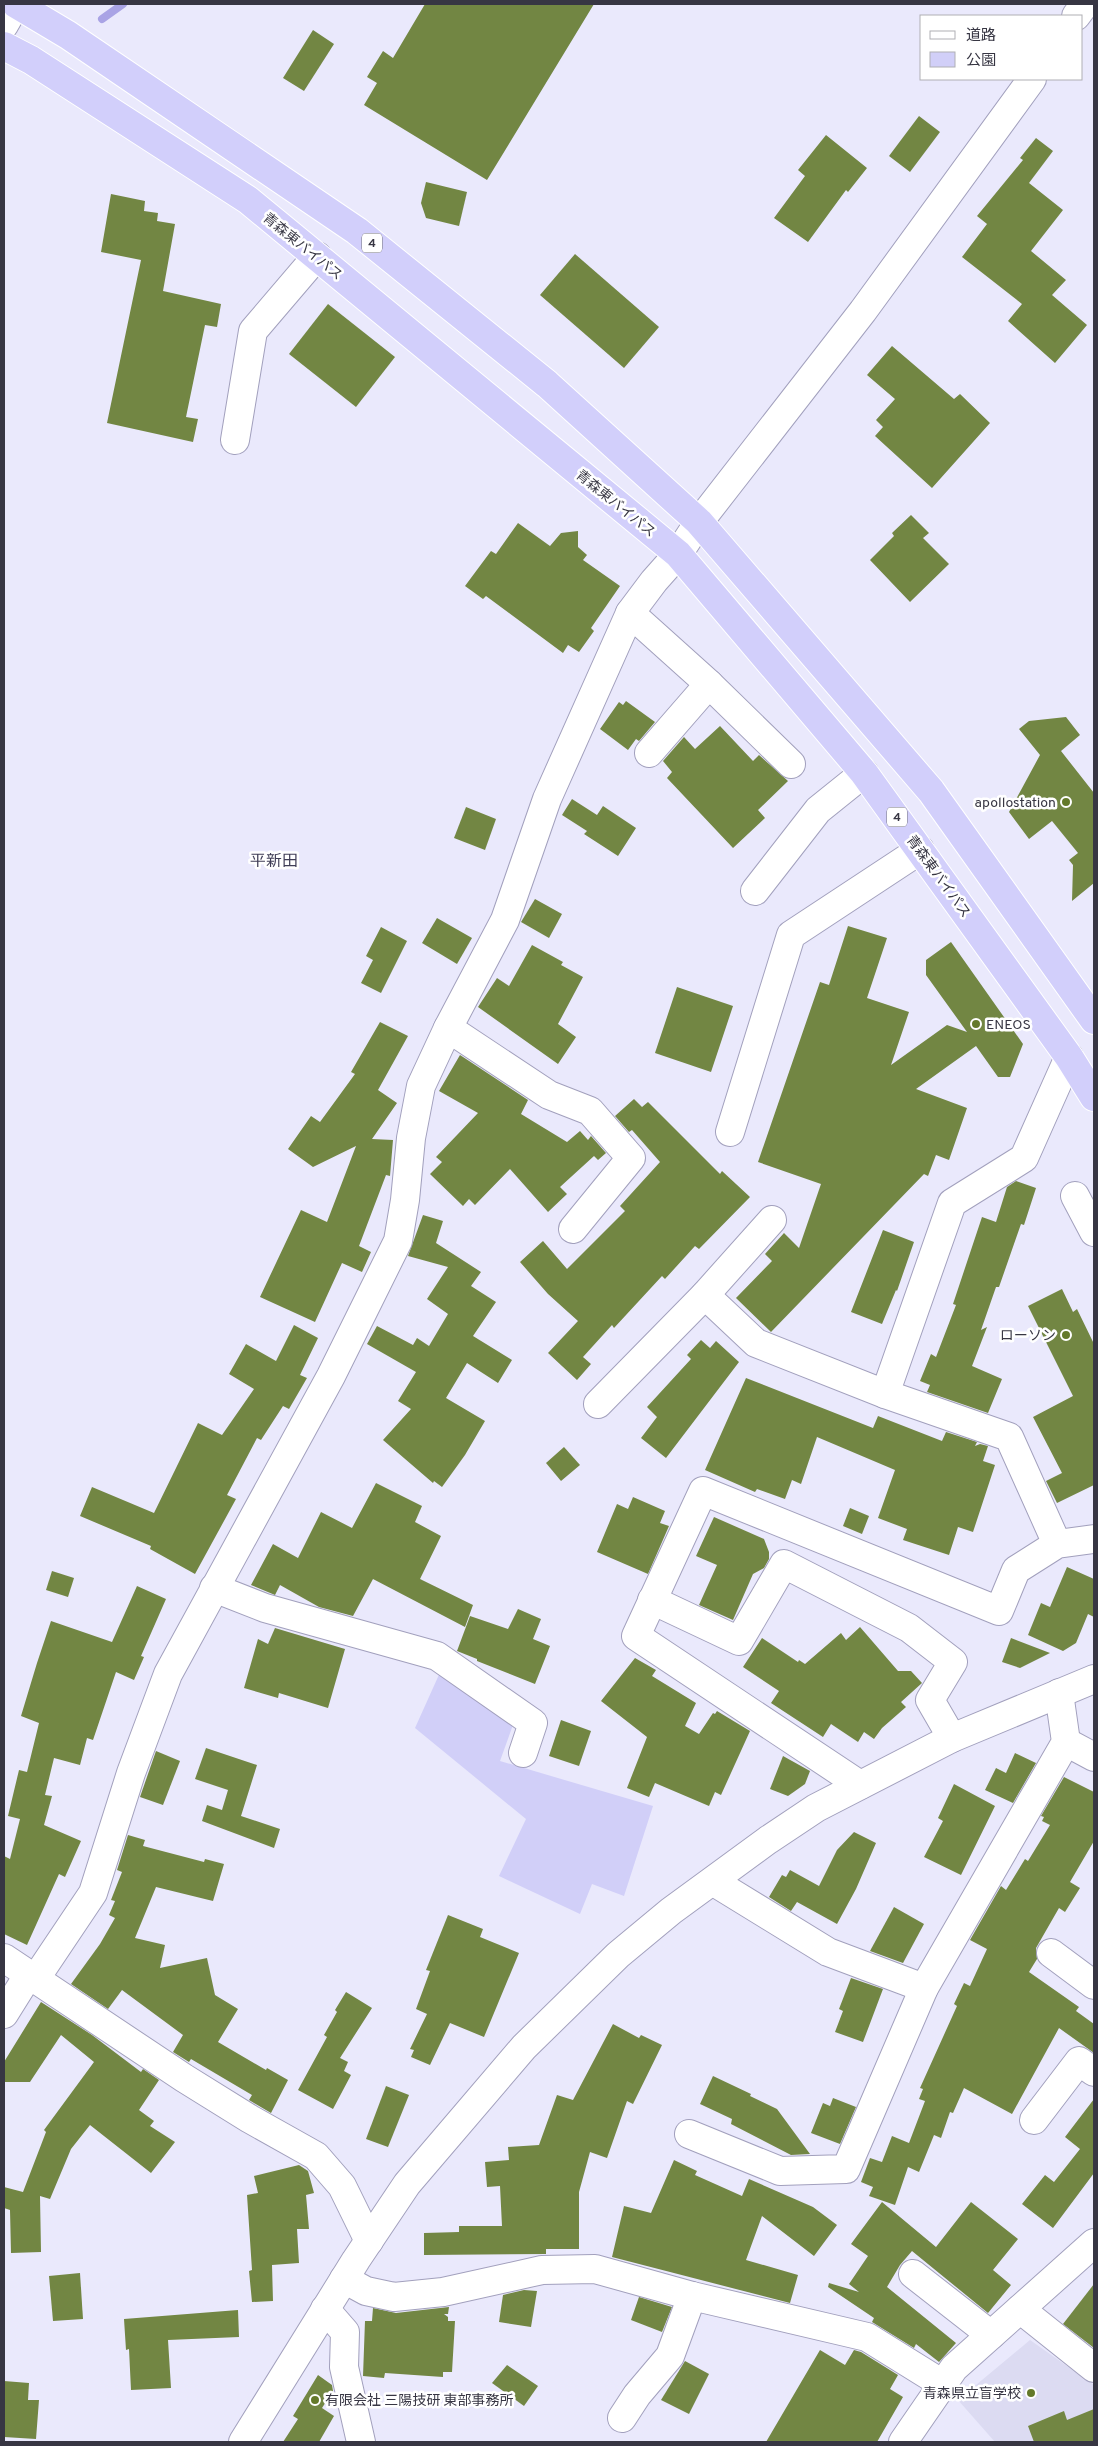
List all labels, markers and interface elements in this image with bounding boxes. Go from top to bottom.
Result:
legend [920,15,1083,80]
text: 道路 [966,27,996,46]
text: 公園 [966,52,996,71]
street label: 青森東バイパス [259,210,345,285]
road number: 4 [362,234,382,252]
street label: 青森東バイパス [572,467,658,542]
place label: apollostation [975,795,1056,812]
marker: apollostation [1060,796,1072,808]
road number: 4 [887,808,907,826]
street label: 青森東バイパス [902,832,973,921]
district label: 平新田 [250,852,298,872]
place label: ENEOS [986,1017,1031,1034]
marker: ENEOS [970,1018,982,1030]
place label: ローソン [1000,1328,1056,1345]
marker: ローソン [1060,1329,1072,1341]
place label: 青森県立盲学校 [923,2386,1021,2403]
marker: 青森県立盲学校 [1025,2387,1037,2399]
place label: 有限会社 三陽技研 東部事務所 [325,2393,514,2410]
marker: 有限会社 三陽技研 東部事務所 [309,2394,321,2406]

